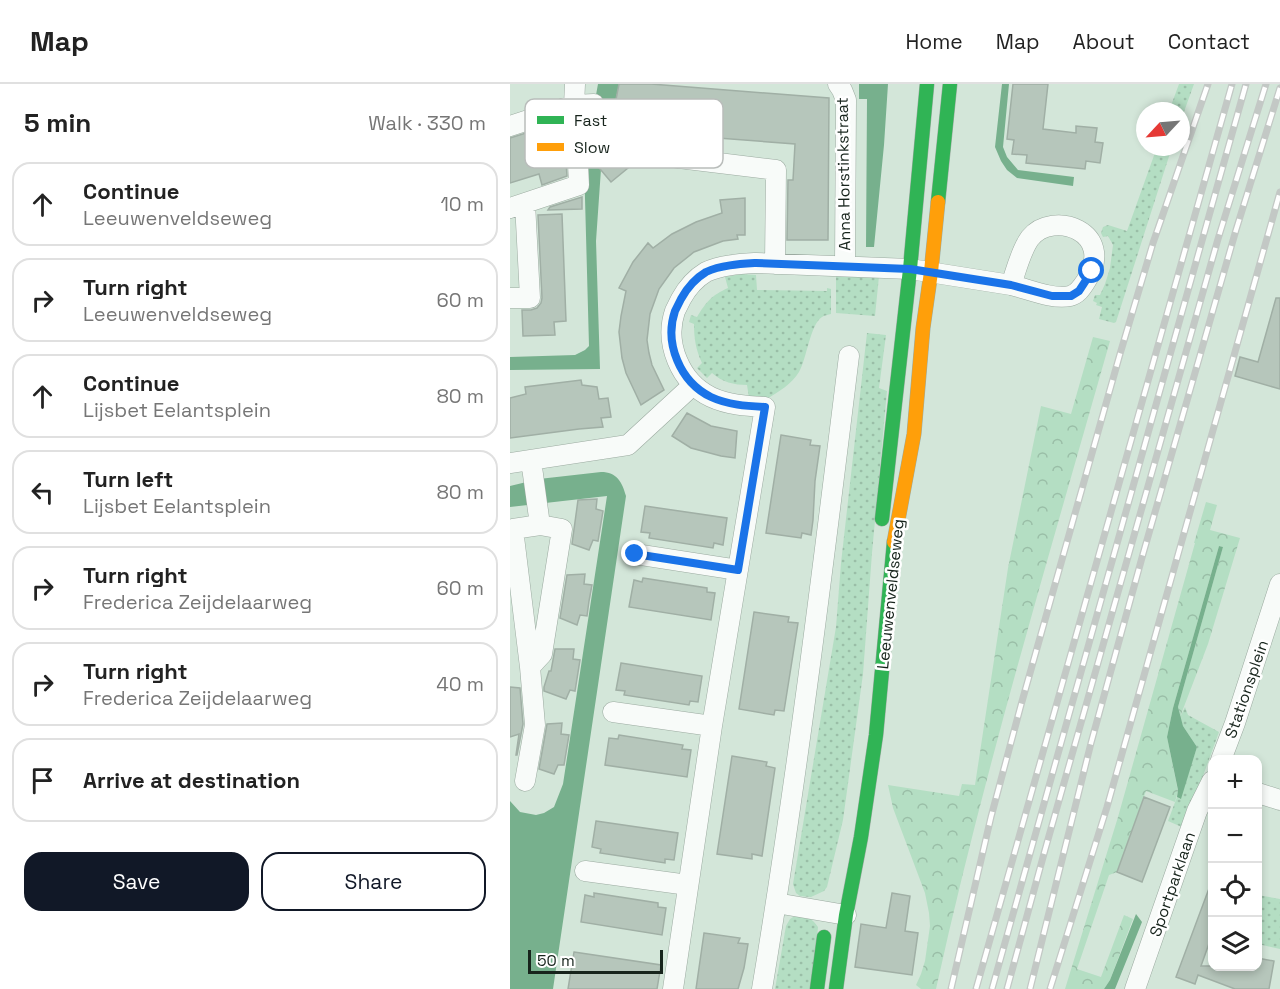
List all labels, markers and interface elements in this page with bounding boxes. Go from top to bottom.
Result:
text: Map [30,23,89,59]
text: Home [905,28,963,55]
text: Map [996,28,1040,55]
text: About [1073,28,1135,55]
text: Contact [1168,28,1250,55]
street label: Anna Horstinkstraat [832,97,855,251]
legend [525,99,723,168]
north arrow [1136,102,1190,156]
text: 5 min [24,106,91,140]
text: Walk · 330 m [368,110,486,136]
text: Fast [574,110,607,131]
text: Slow [574,137,610,158]
text: Continue [83,177,179,205]
icon: ahead [26,188,59,221]
text: 10 m [440,191,484,217]
text: Leeuwenveldseweg [83,205,272,231]
route start [1078,257,1104,283]
text: Turn right [83,273,188,301]
icon: right [26,284,59,317]
text: 60 m [437,287,484,313]
text: Leeuwenveldseweg [83,301,272,327]
text: Continue [83,369,179,397]
icon: ahead [26,380,59,413]
text: 80 m [436,383,484,409]
text: Lijsbet Eelantsplein [83,397,271,423]
text: Turn left [83,465,173,493]
icon: left [26,476,59,509]
text: 80 m [436,479,484,505]
text: Lijsbet Eelantsplein [83,493,271,519]
street label: Leeuwenveldseweg [872,518,909,670]
route end [621,540,647,566]
text: Turn right [83,561,188,589]
icon: right [26,572,59,605]
text: 60 m [437,575,484,601]
text: Frederica Zeijdelaarweg [83,589,312,615]
street label: Stationsplein [1220,637,1273,741]
text: Turn right [83,657,188,685]
icon: right [26,668,59,701]
text: 40 m [436,671,484,697]
text: Frederica Zeijdelaarweg [83,685,312,711]
map controls [1208,755,1262,971]
button: + [1208,755,1262,809]
icon: arrive [26,764,59,797]
text: Arrive at destination [83,766,300,794]
button: − [1208,809,1262,863]
street label: Sportparklaan [1145,829,1200,939]
button: Save [24,852,249,911]
button: Share [261,852,486,911]
button: locate [1208,863,1262,917]
button: layers [1208,917,1262,971]
scale bar [528,947,663,974]
text: 50 m [537,950,575,971]

